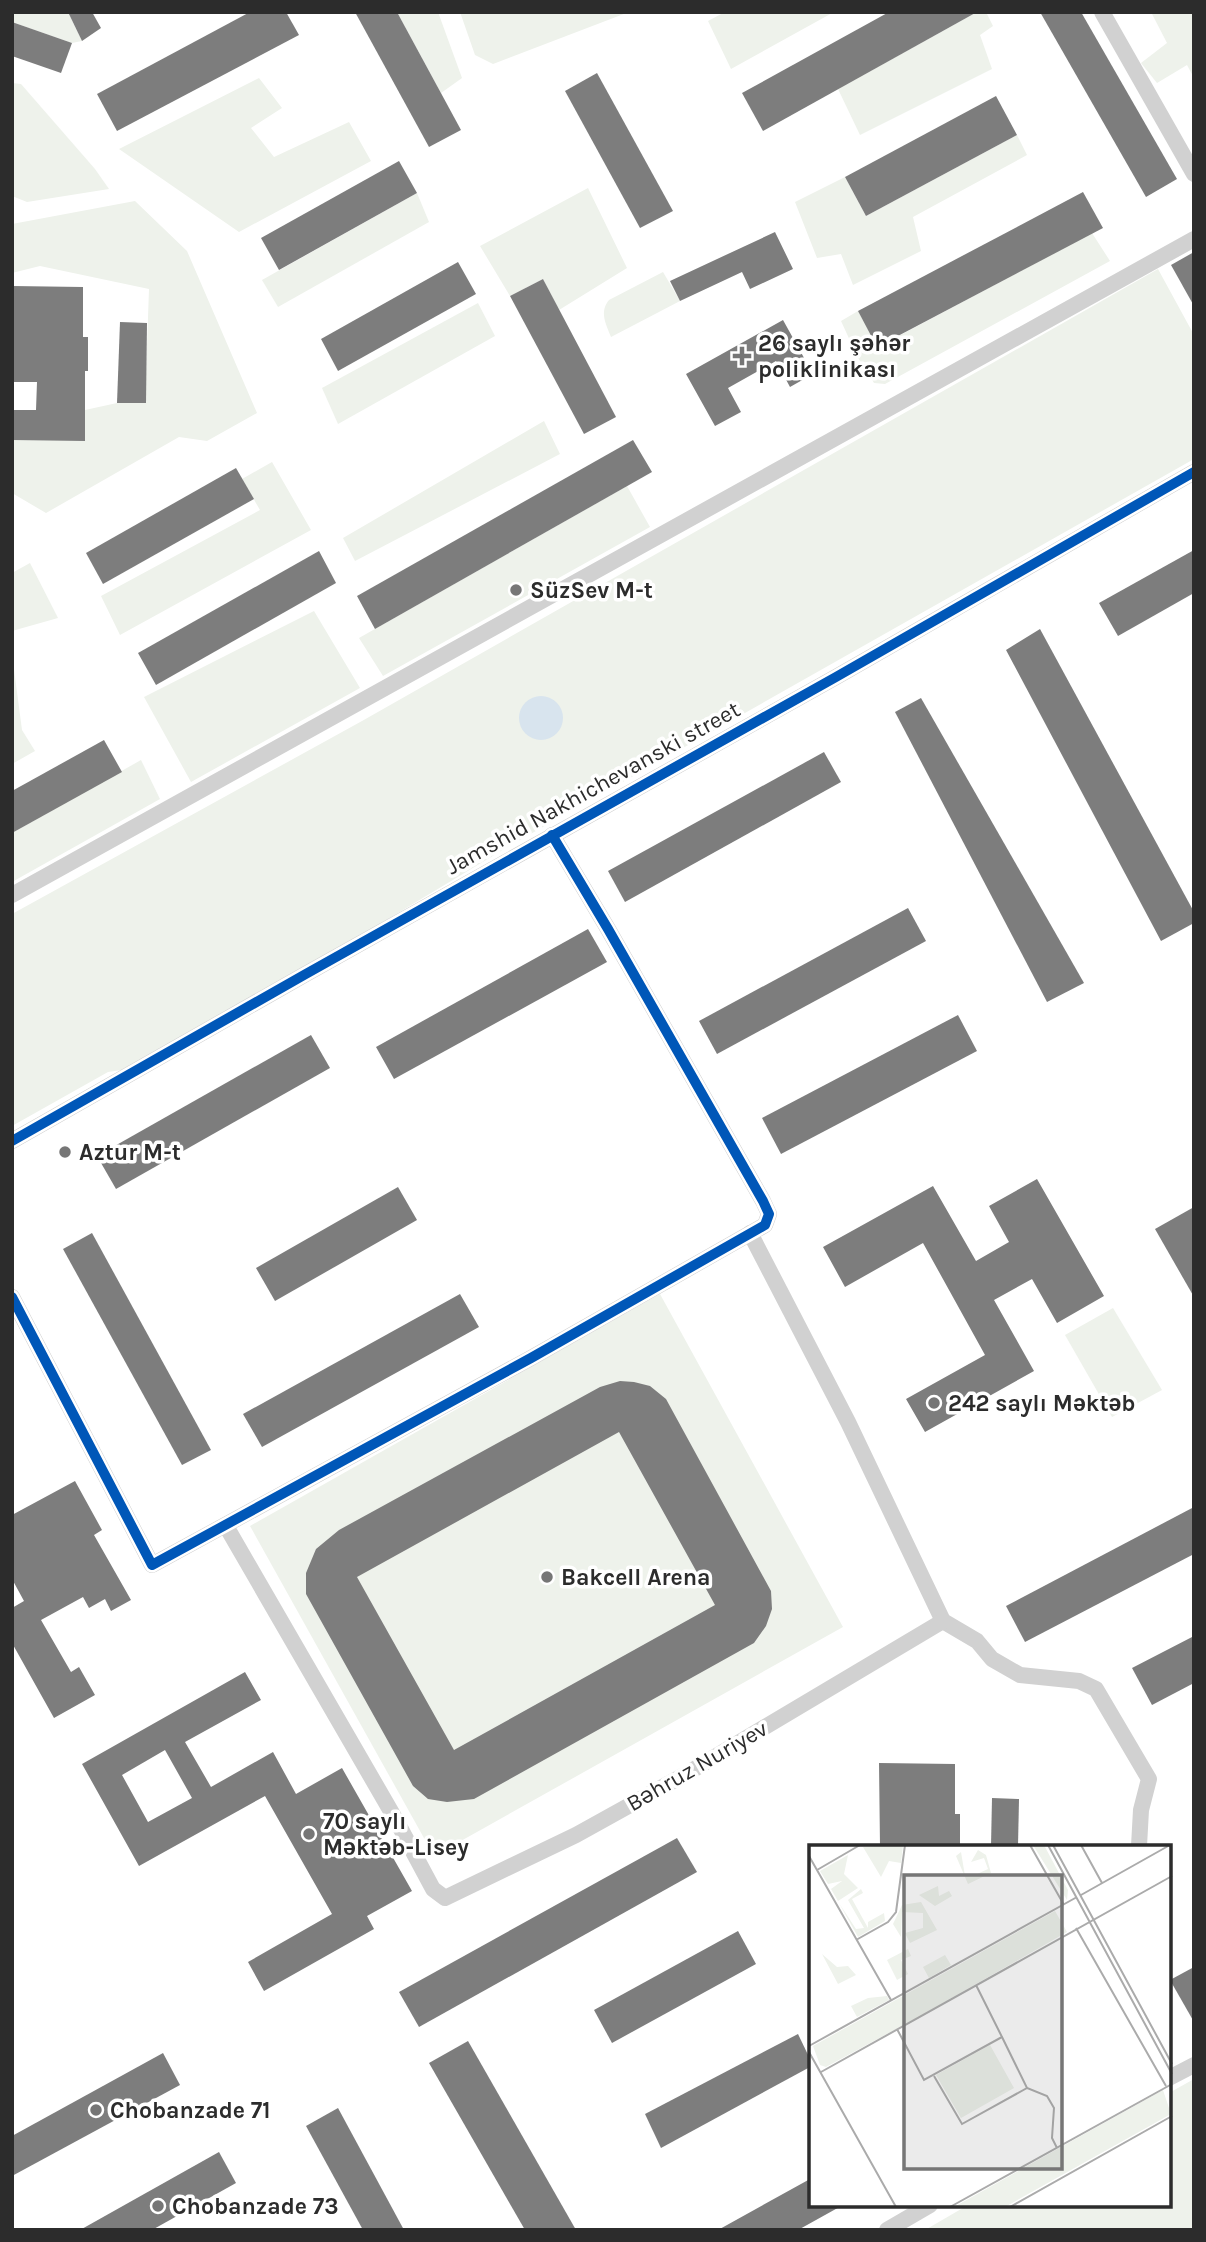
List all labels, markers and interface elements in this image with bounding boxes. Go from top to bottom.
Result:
place label: 26 saylı şəhər poliklinikası [758,330,910,383]
marker: 26 saylı şəhər poliklinikası [732,346,752,366]
place label: SüzSev M-t [530,577,653,604]
marker: SüzSev M-t [508,582,524,598]
street label: Jamshid Nakhichevanski street [441,696,745,880]
place label: Aztur M-t [79,1139,181,1166]
marker: Aztur M-t [57,1144,73,1160]
place label: 242 saylı Məktəb [948,1390,1135,1417]
marker: 242 saylı Məktəb [926,1395,942,1411]
place label: Bakcell Arena [561,1564,711,1591]
marker: Bakcell Arena [539,1569,555,1585]
street label: Bəhruz Nuriyev [622,1714,773,1817]
place label: 70 saylı Məktəb-Lisey [323,1808,469,1861]
marker: 70 saylı Məktəb-Lisey [301,1826,317,1842]
inset map [809,1845,1171,2207]
place label: Chobanzade 71 [110,2097,270,2124]
marker: Chobanzade 71 [88,2102,104,2118]
place label: Chobanzade 73 [172,2193,339,2220]
marker: Chobanzade 73 [150,2198,166,2214]

